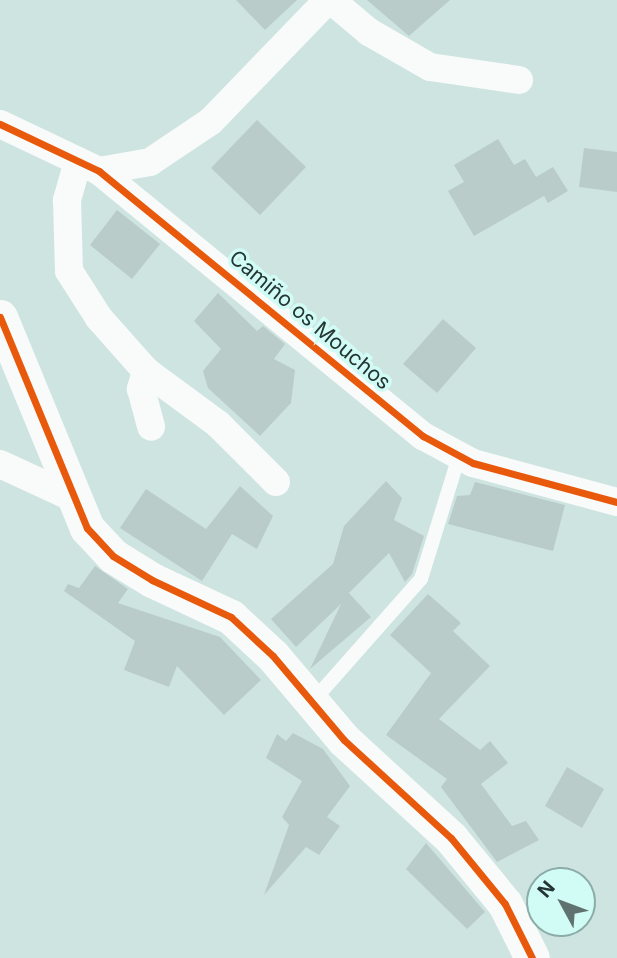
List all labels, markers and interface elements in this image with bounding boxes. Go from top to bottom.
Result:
street label: Camiño os Mouchos [224,245,396,395]
north arrow [526,867,596,937]
text: N [533,876,560,902]

